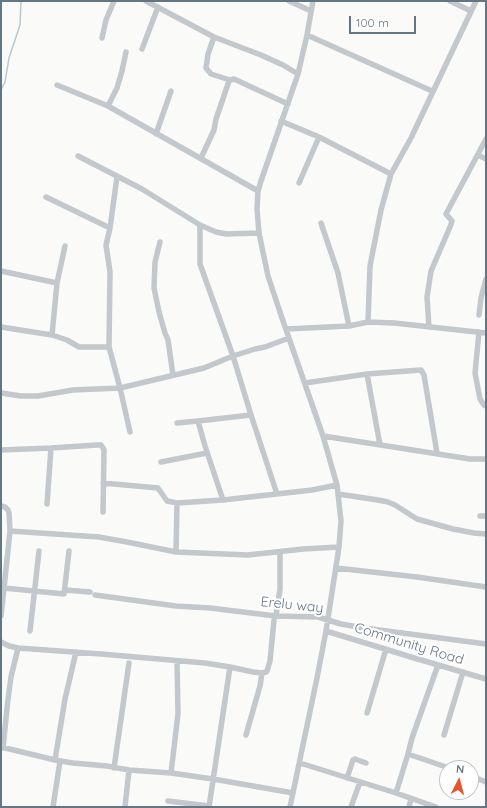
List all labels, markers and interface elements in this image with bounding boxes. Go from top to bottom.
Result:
scale bar [351,8,418,34]
text: 100 m [356,15,389,30]
street label: Erelu way [260,593,324,617]
street label: Community Road [352,619,466,669]
north arrow [439,760,479,800]
text: N [455,762,465,776]

